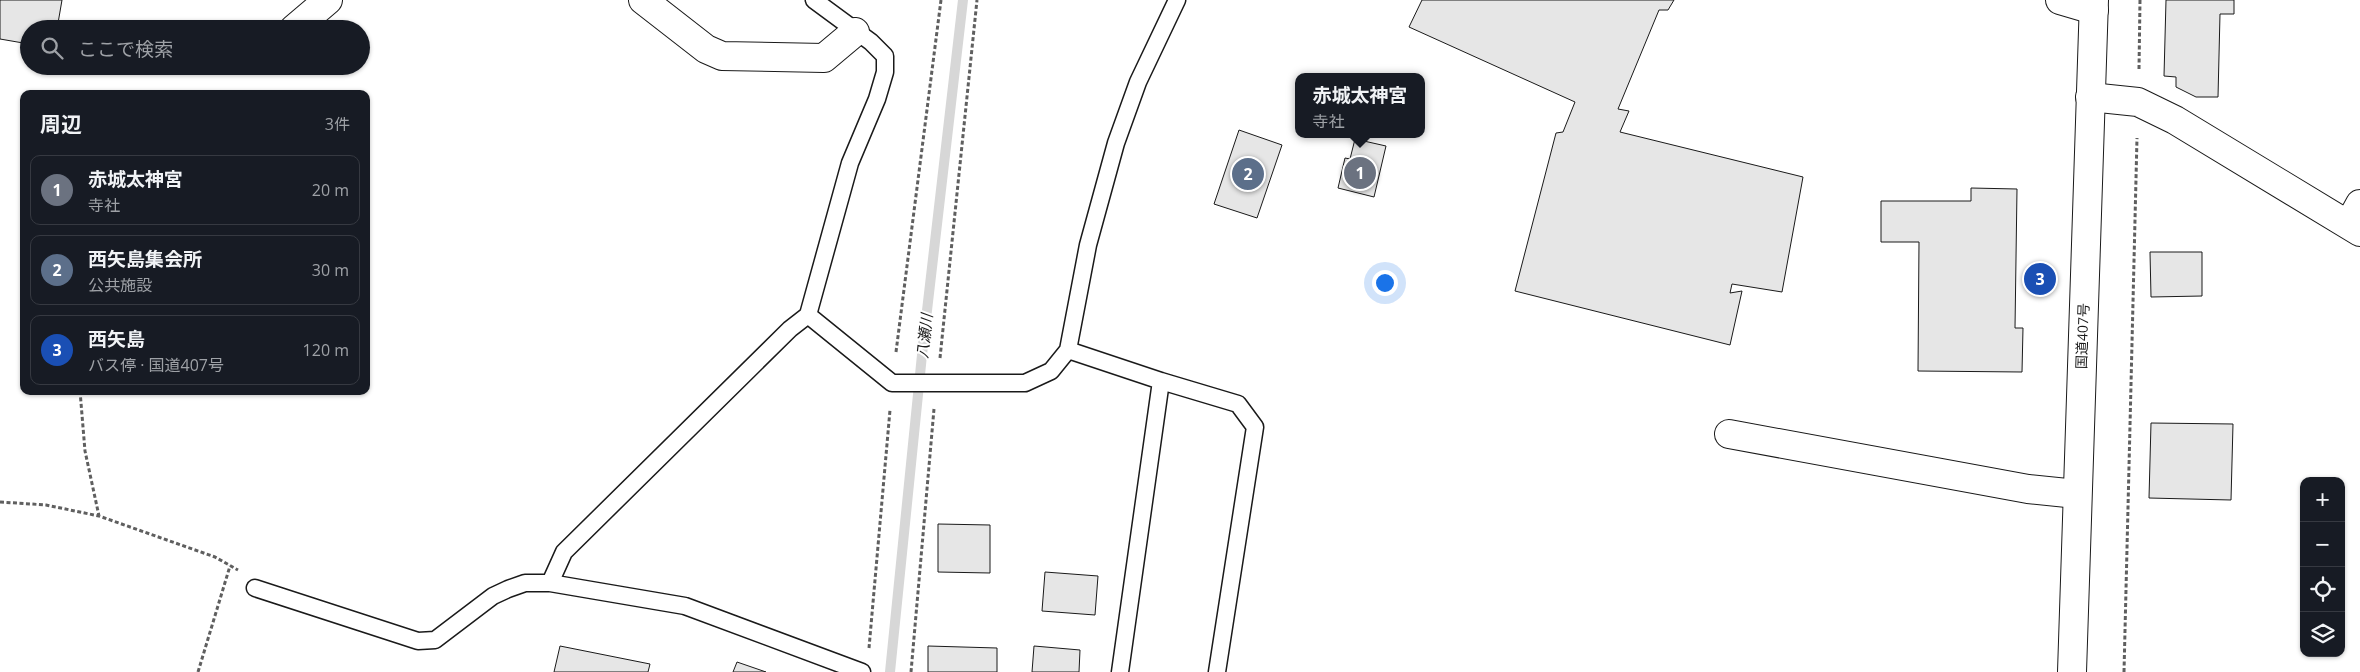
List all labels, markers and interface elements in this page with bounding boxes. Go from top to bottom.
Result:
search box [20,20,370,75]
icon: search [38,34,66,62]
text: ここで検索 [78,36,173,62]
popup [1295,73,1425,138]
text: 赤城太神宮 [1312,82,1408,108]
text: 周辺 [40,110,82,138]
text: 寺社 [1312,110,1345,132]
text: 3件 [325,113,350,135]
pin: 1 [1344,154,1376,192]
pin: 2 [1232,155,1264,193]
text: 赤城太神宮 [88,166,183,192]
text: 1 [52,179,62,201]
text: 20 m [312,179,349,201]
text: 寺社 [88,194,120,216]
text: 西矢島集会所 [88,246,202,272]
text: 2 [52,259,62,281]
text: 30 m [312,259,349,281]
pin: 3 [2024,260,2056,298]
your location [1372,270,1398,296]
text: 公共施設 [88,274,152,296]
street label: 国道407号 [2071,303,2093,369]
water label: 八瀬川 [912,311,937,359]
text: 西矢島 [88,326,145,352]
text: 3 [52,339,62,361]
text: 120 m [303,339,349,361]
text: バス停 · 国道407号 [88,354,224,376]
map controls [2300,477,2345,657]
button: + [2300,477,2345,522]
button: − [2300,522,2345,567]
button: locate [2300,567,2345,612]
button: layers [2300,612,2345,657]

